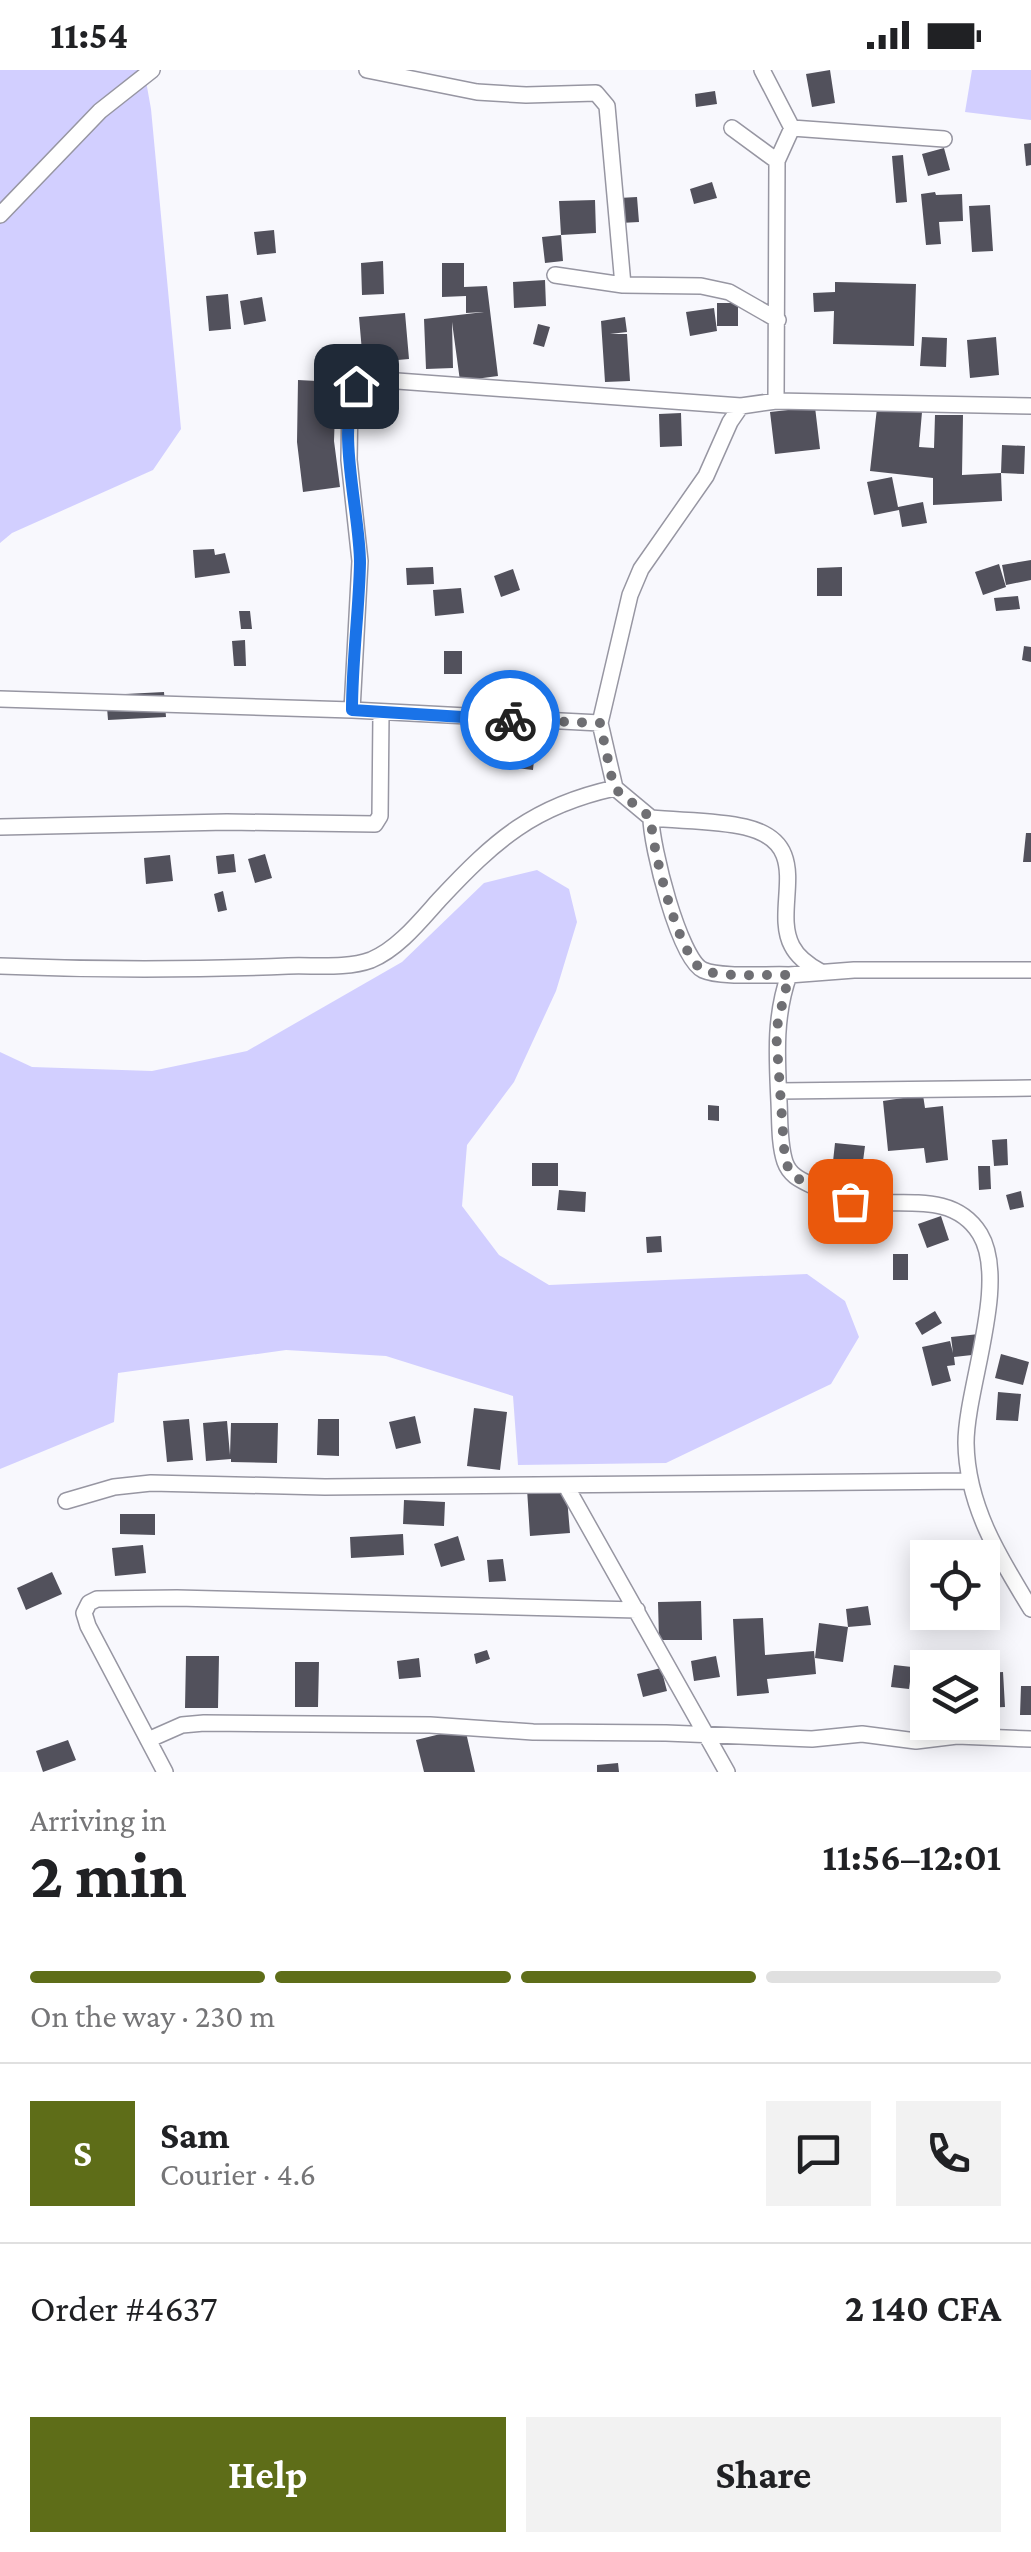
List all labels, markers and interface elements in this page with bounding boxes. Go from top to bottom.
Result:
text: 11:54 [50,14,128,56]
pin [314,344,399,429]
icon: home [329,359,384,414]
courier [460,670,560,770]
icon: bike [483,693,538,748]
pin [808,1159,893,1244]
icon: bag [823,1174,878,1229]
map controls [910,1540,1000,1740]
button: locate [910,1540,1000,1630]
button: layers [910,1650,1000,1740]
text: Arriving in [30,1802,167,1838]
text: 11:56–12:01 [823,1836,1001,1878]
text: 2 min [30,1839,187,1911]
text: On the way · 230 m [30,1998,275,2034]
button: chat [766,2101,871,2206]
button: phone [896,2101,1001,2206]
text: Sam [160,2114,230,2156]
text: S [73,2132,92,2174]
text: Courier · 4.6 [160,2156,316,2192]
text: Order #4637 [30,2287,218,2329]
text: 2 140 CFA [845,2287,1001,2329]
button: Help [30,2417,506,2532]
button: Share [526,2417,1001,2532]

